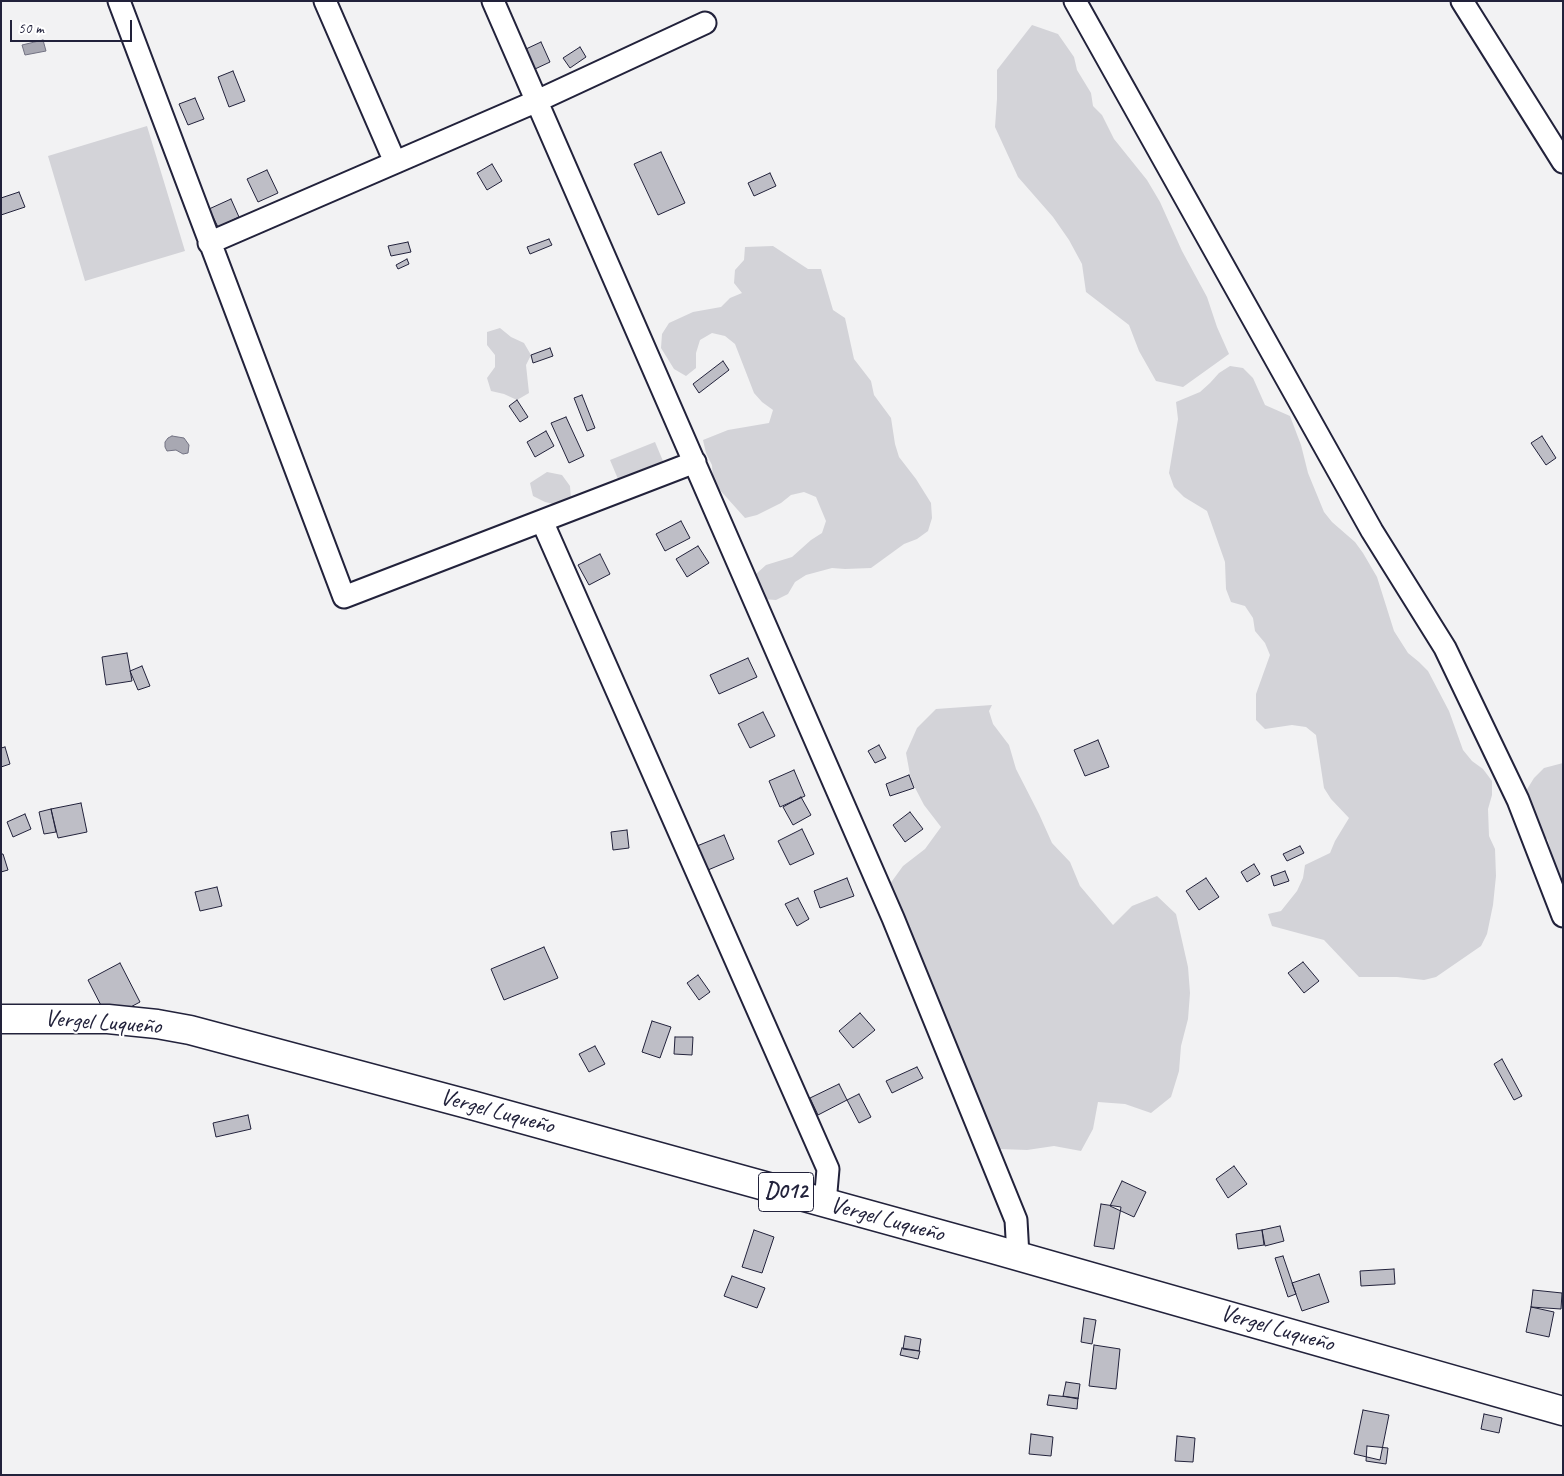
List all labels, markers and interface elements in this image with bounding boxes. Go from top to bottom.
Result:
scale bar [12,10,135,42]
text: 50 m [18,19,44,38]
street label: Vergel Luqueño [44,1005,162,1041]
street label: Vergel Luqueño [437,1083,557,1141]
road number: D012 [758,1172,814,1212]
street label: Vergel Luqueño [827,1191,947,1249]
street label: Vergel Luqueño [1217,1299,1337,1359]

